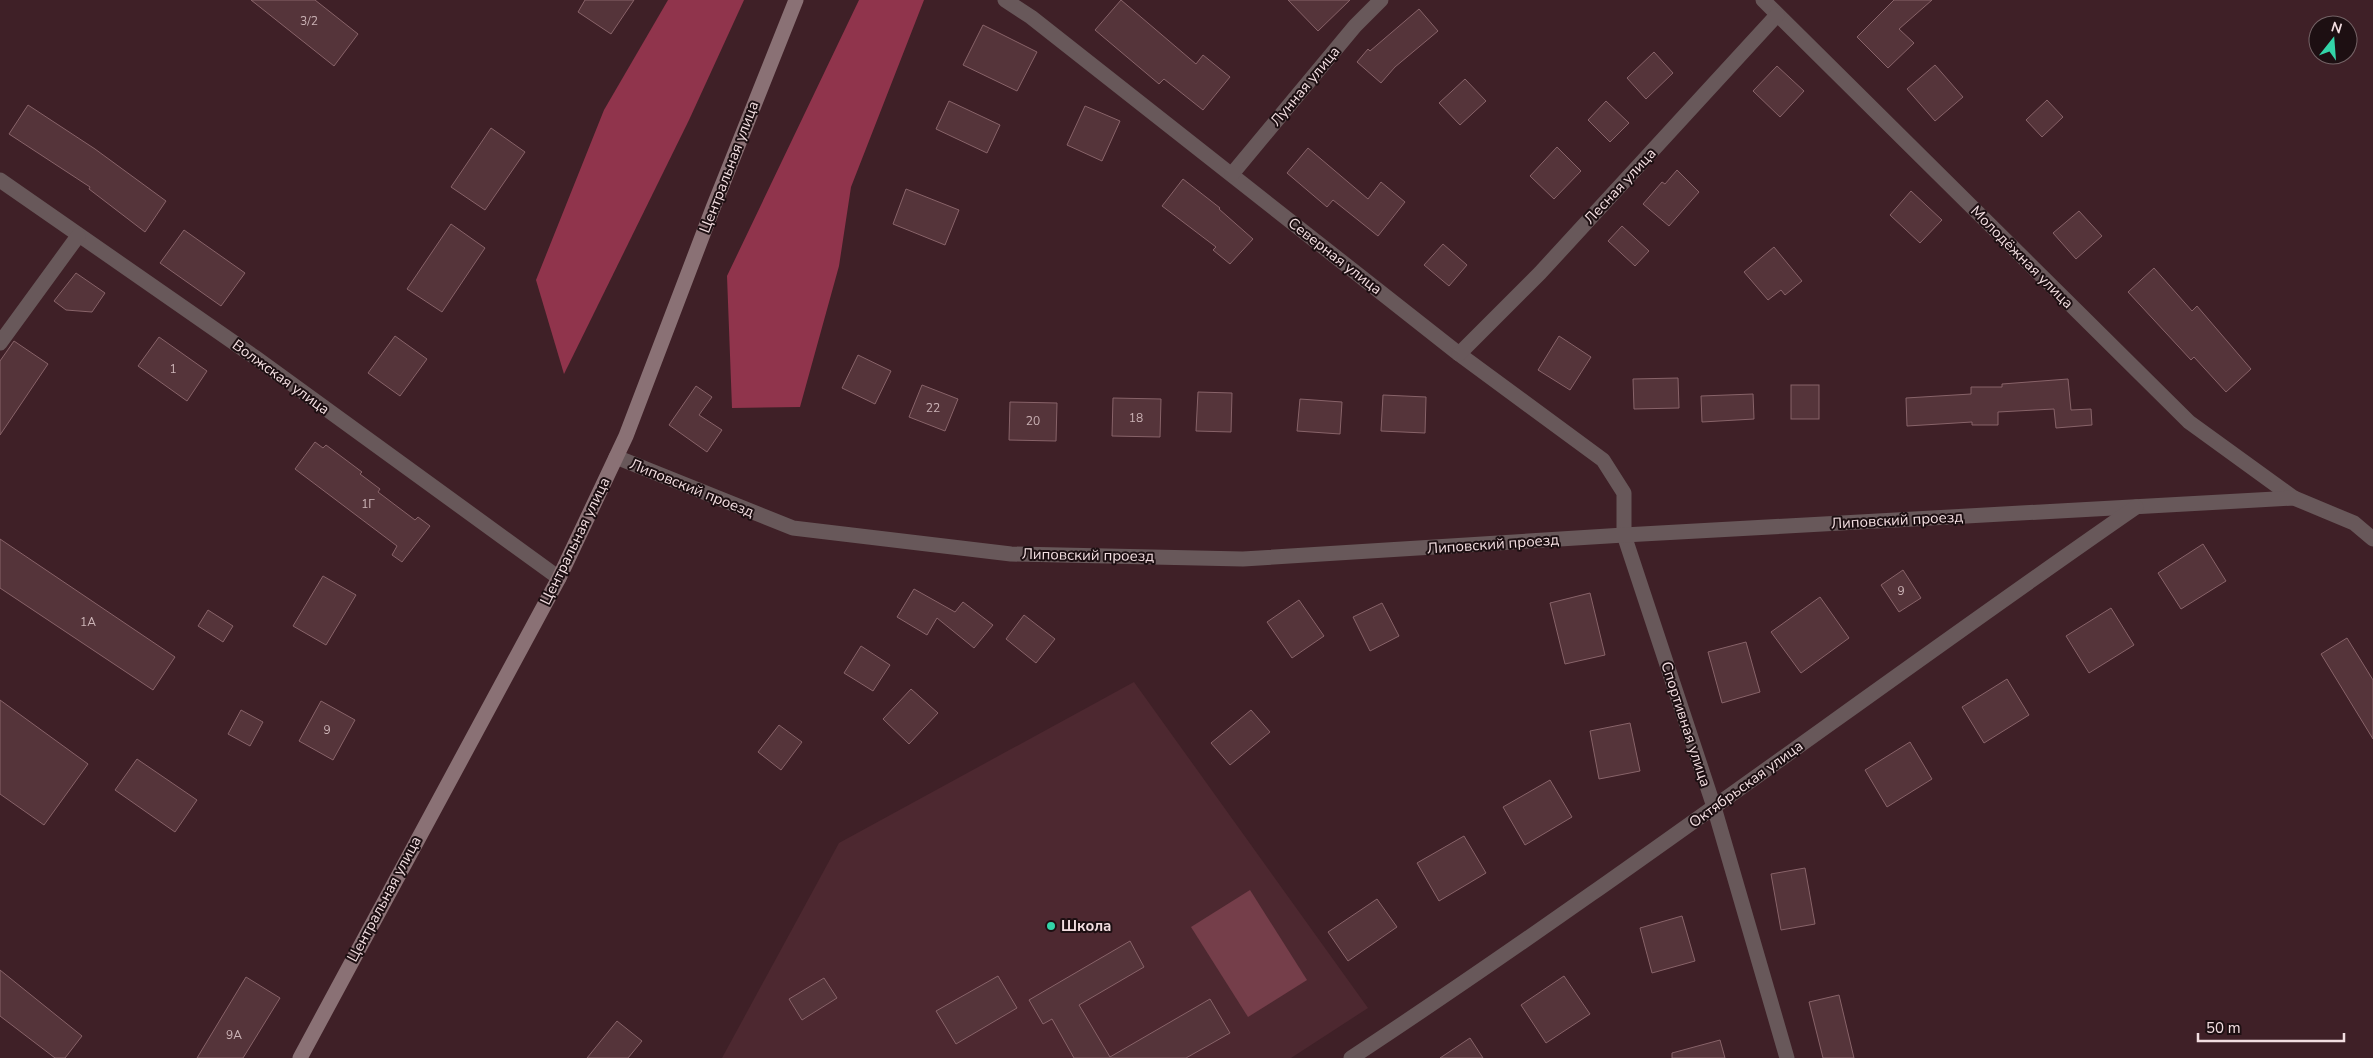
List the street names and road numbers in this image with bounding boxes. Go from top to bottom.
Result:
street label: Лунная улица [1266,42,1344,130]
street label: Центральная улица [695,98,763,236]
street label: Лесная улица [1580,144,1660,228]
street label: Молодёжная улица [1966,201,2078,313]
street label: Северная улица [1284,213,1386,299]
street label: Волжская улица [228,335,334,419]
street label: Липовский проезд [627,454,757,522]
street label: Центральная улица [535,474,615,608]
street label: Липовский проезд [1830,507,1964,533]
street label: Липовский проезд [1426,529,1560,559]
street label: Липовский проезд [1022,544,1155,566]
street label: Спортивная улица [1656,659,1716,789]
street label: Октябрьская улица [1685,736,1807,832]
street label: Центральная улица [342,833,426,965]

